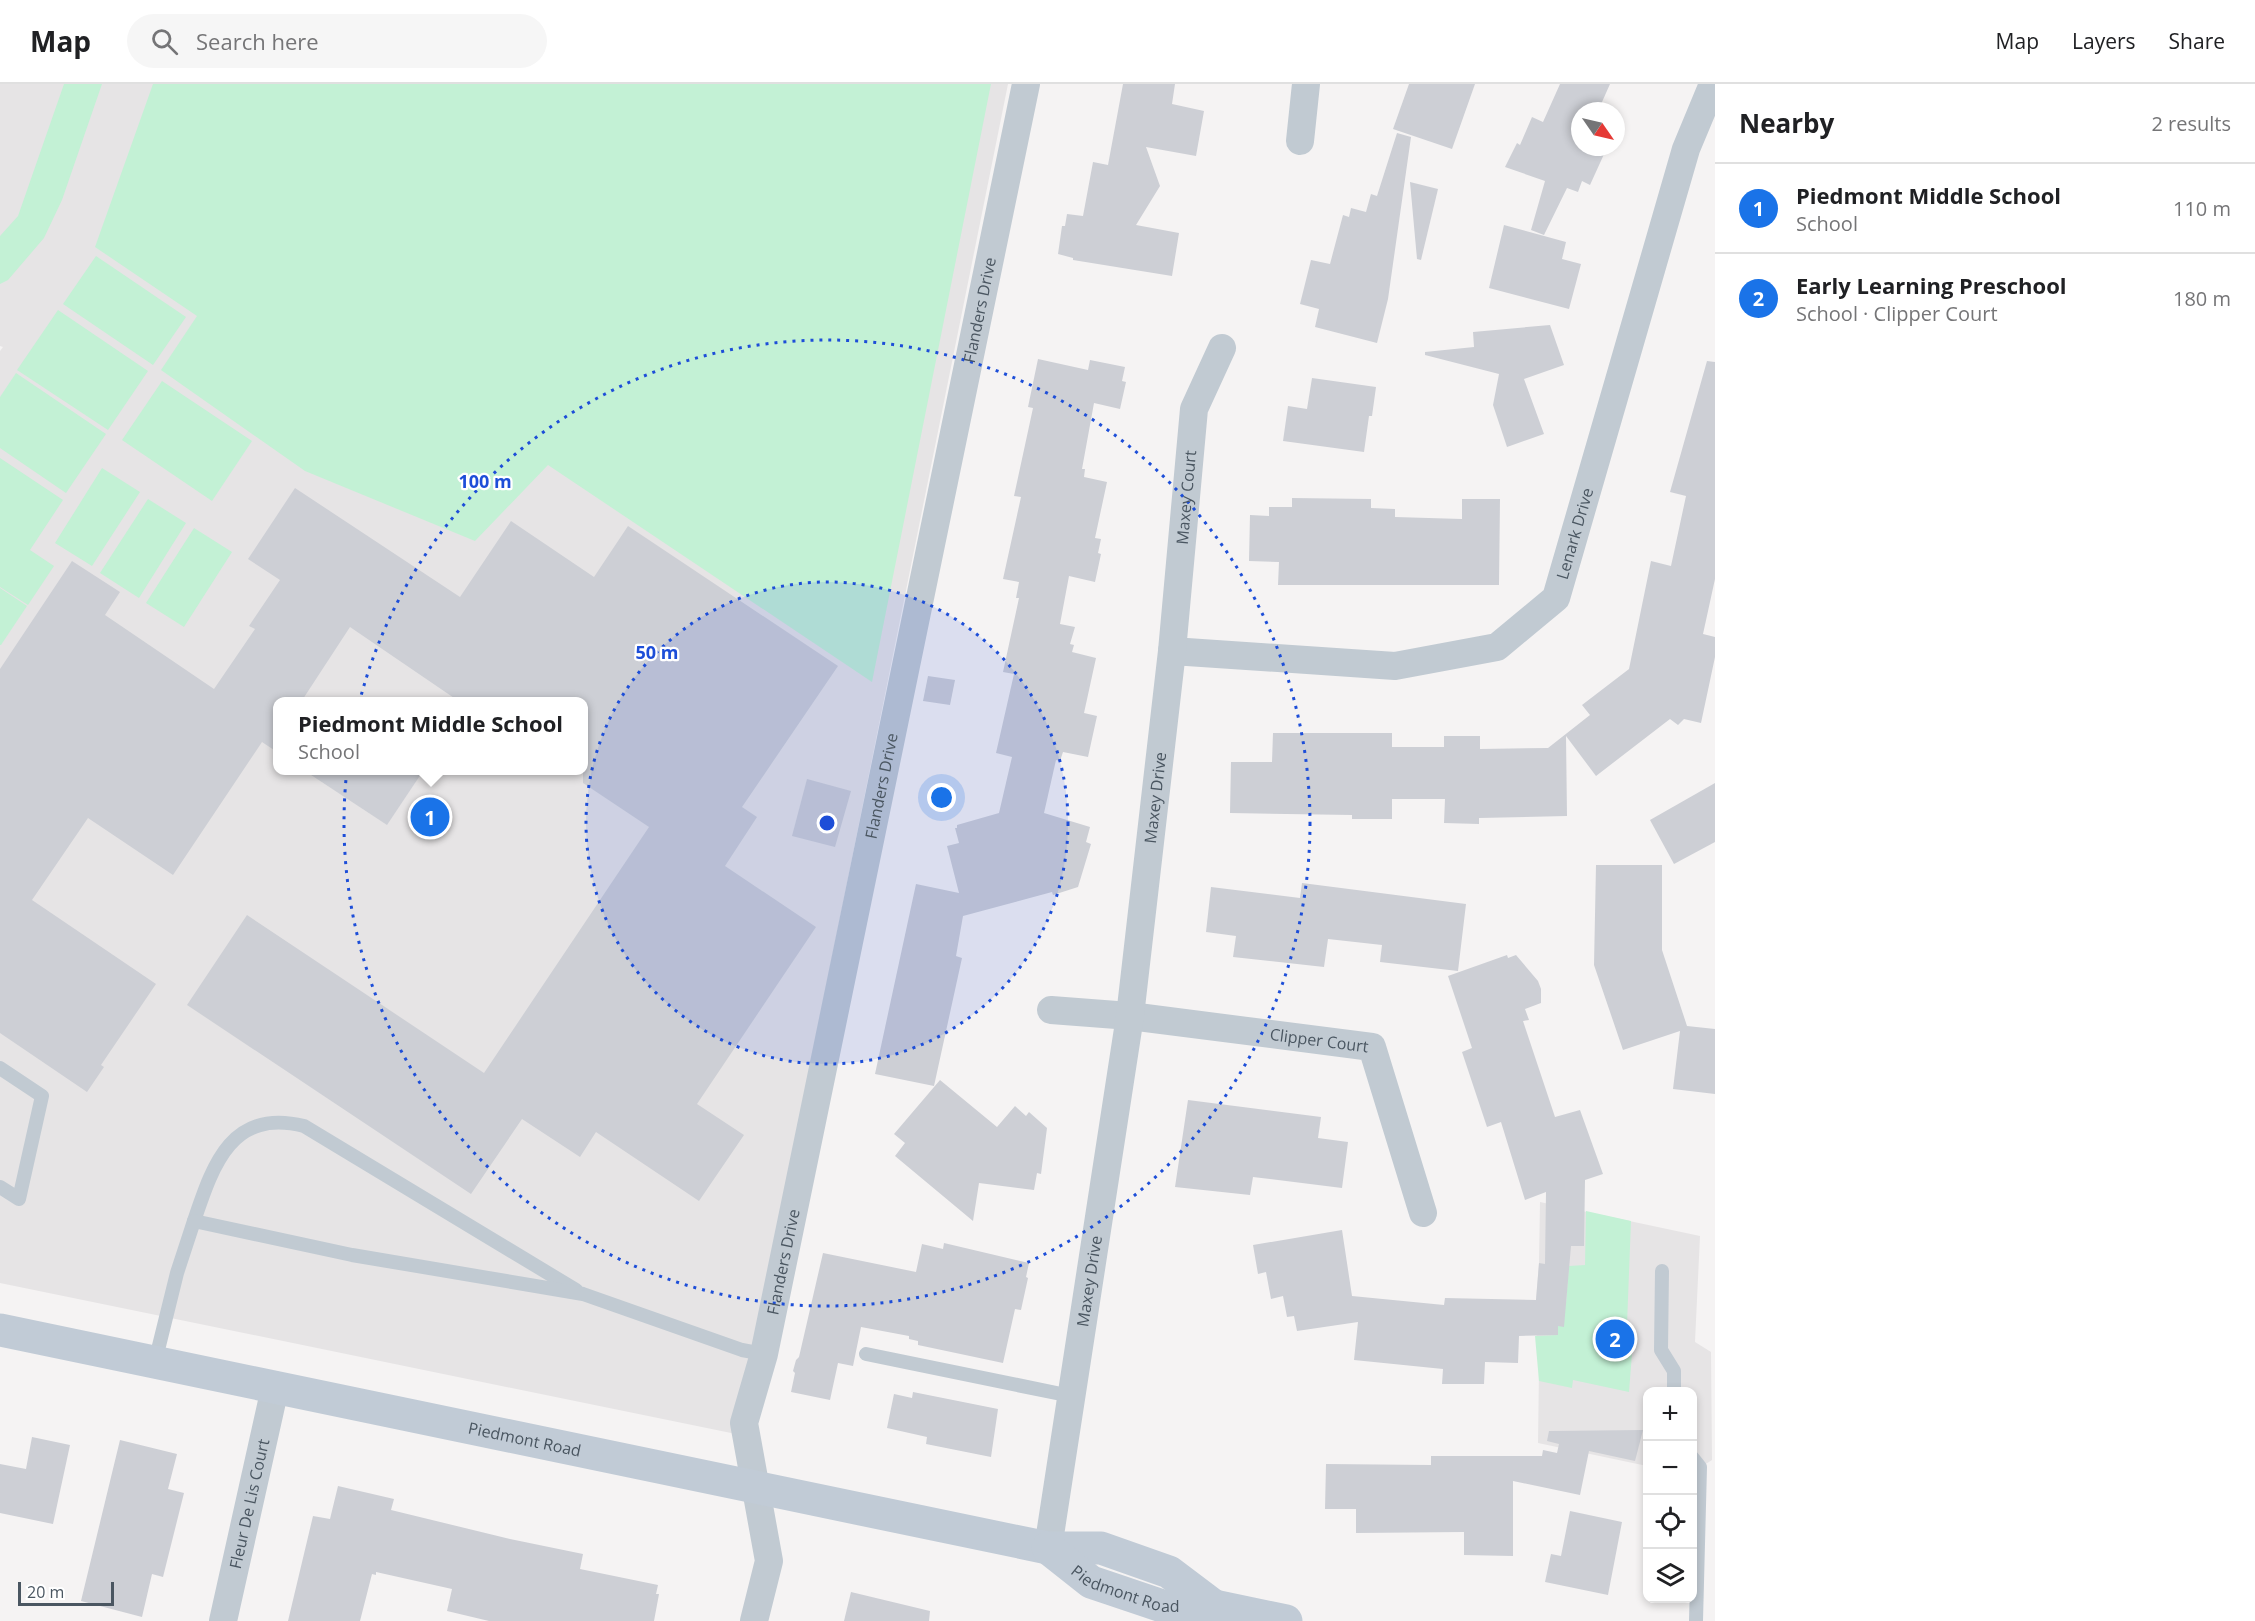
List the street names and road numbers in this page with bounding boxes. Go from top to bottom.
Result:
street label: Flanders Drive [958,255,1001,365]
street label: Maxey Court [1171,449,1201,545]
street label: Lenark Drive [1551,485,1598,582]
street label: Flanders Drive [860,731,903,841]
street label: Maxey Drive [1139,751,1171,845]
street label: Clipper Court [1269,1023,1370,1057]
street label: Flanders Drive [761,1207,805,1317]
street label: Maxey Drive [1071,1234,1107,1328]
street label: Piedmont Road [466,1417,583,1462]
street label: Fleur De Lis Court [224,1437,274,1571]
street label: Piedmont Road [1067,1560,1180,1617]

